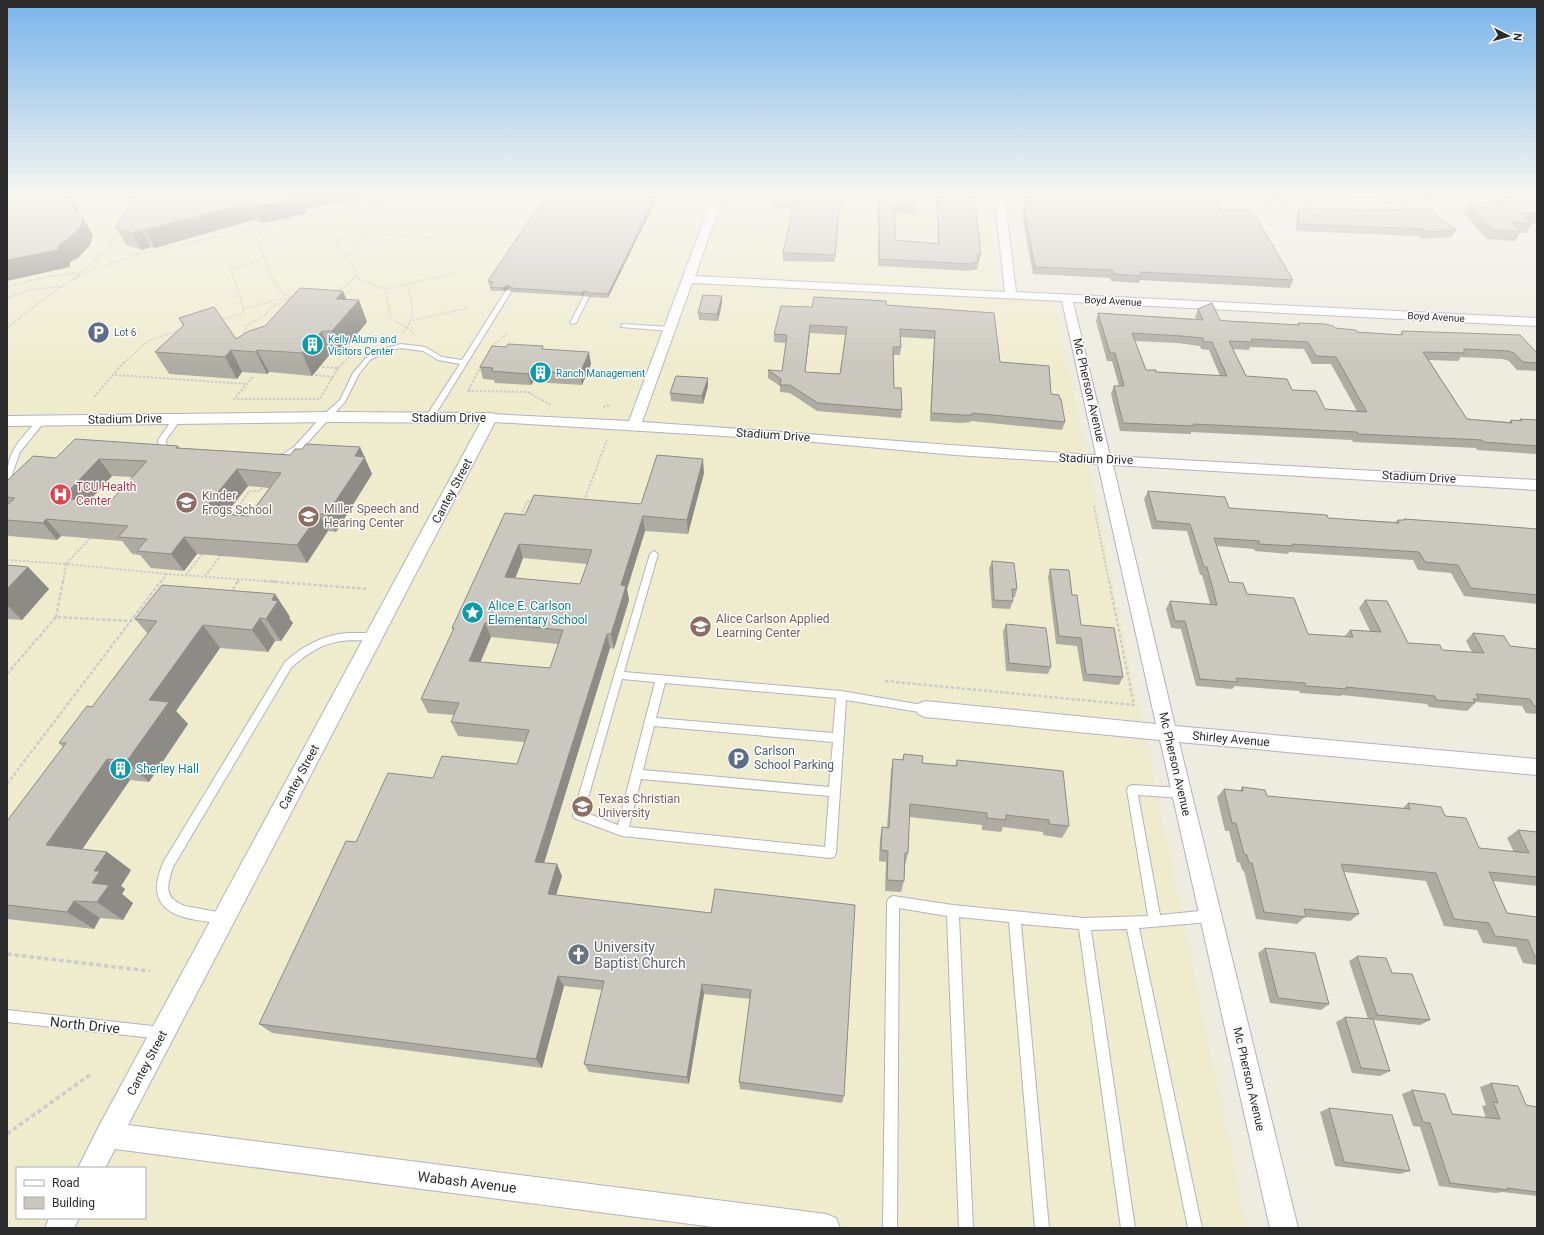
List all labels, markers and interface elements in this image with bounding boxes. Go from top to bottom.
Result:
north arrow [1488,16,1528,56]
text: N [1511,32,1524,42]
street label: Boyd Avenue [1084,294,1142,308]
street label: Boyd Avenue [1407,310,1465,324]
parking icon: Lot 6 [85,319,111,345]
place label: Lot 6 [114,327,137,338]
building icon: Kelly Alumi and Visitors Center [300,332,326,358]
place label: Kelly Alumi and Visitors Center [328,334,396,357]
street label: Mc Pherson Avenue [1070,337,1108,443]
building icon: Ranch Management [527,360,553,386]
place label: Ranch Management [556,368,645,379]
street label: Stadium Drive [88,411,162,427]
street label: Stadium Drive [412,411,486,425]
street label: Stadium Drive [735,425,811,445]
street label: Stadium Drive [1059,451,1133,467]
street label: Cantey Street [429,456,475,526]
street label: Stadium Drive [1382,468,1456,486]
place label: TCU Health Center [76,480,136,508]
hospital icon: TCU Health Center [47,481,73,507]
place label: Kinder Frogs School [202,489,272,517]
school or university icon: Kinder Frogs School [173,490,199,516]
place label: Miller Speech and Hearing Center [324,502,419,530]
school or university icon: Miller Speech and Hearing Center [296,503,322,529]
place label: Alice E. Carlson Elementary School [488,599,588,627]
place icon: Alice E. Carlson Elementary School [459,600,485,626]
place label: Alice Carlson Applied Learning Center [716,612,830,640]
school or university icon: Alice Carlson Applied Learning Center [688,613,714,639]
street label: Mc Pherson Avenue [1156,711,1194,817]
street label: Shirley Avenue [1192,729,1270,749]
street label: Cantey Street [276,742,322,812]
place label: Carlson School Parking [754,744,834,772]
parking icon: Carlson School Parking [726,745,752,771]
building icon: Sherley Hall [108,756,134,782]
place label: Sherley Hall [136,762,199,776]
place label: Texas Christian University [598,792,680,820]
school or university icon: Texas Christian University [570,793,596,819]
place label: University Baptist Church [594,939,686,971]
church icon: University Baptist Church [566,942,592,968]
street label: North Drive [49,1013,121,1037]
street label: Mc Pherson Avenue [1230,1026,1268,1132]
street label: Cantey Street [124,1028,170,1098]
legend [16,1167,146,1219]
street label: Wabash Avenue [417,1168,517,1196]
text: Road [52,1176,80,1190]
text: Building [52,1196,95,1210]

